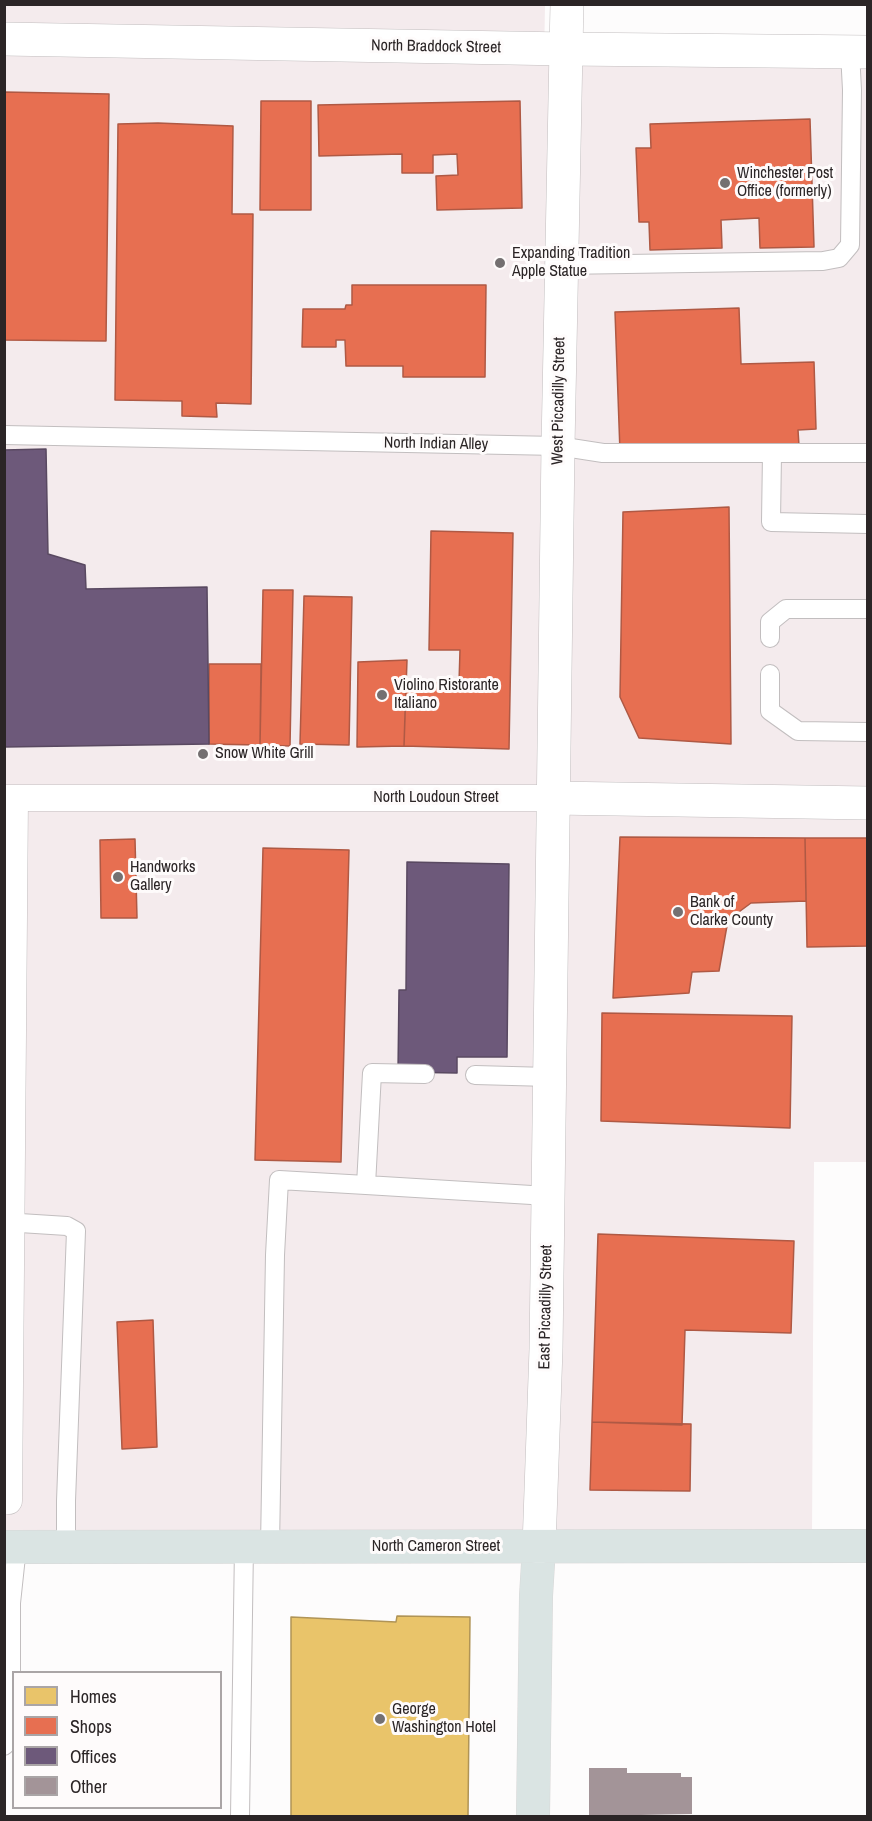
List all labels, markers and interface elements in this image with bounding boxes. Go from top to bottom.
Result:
street label: North Braddock Street [371,36,501,58]
place label: Winchester Post Office (formerly) [737,164,833,202]
marker: Winchester Post Office (formerly) [718,176,732,190]
place label: Expanding Tradition Apple Statue [512,244,630,282]
marker: Expanding Tradition Apple Statue [493,256,507,270]
street label: West Piccadilly Street [548,337,570,465]
street label: North Indian Alley [384,433,488,455]
place label: Violino Ristorante Italiano [394,676,499,714]
marker: Violino Ristorante Italiano [375,688,389,702]
place label: Snow White Grill [215,744,313,764]
marker: Snow White Grill [196,747,210,761]
street label: North Loudoun Street [373,788,499,808]
place label: Handworks Gallery [130,858,196,896]
marker: Handworks Gallery [111,870,125,884]
place label: Bank of Clarke County [690,893,773,931]
marker: Bank of Clarke County [671,905,685,919]
street label: East Piccadilly Street [535,1244,557,1370]
street label: North Cameron Street [372,1537,500,1557]
legend [12,1671,222,1809]
text: Homes [70,1684,117,1709]
place label: George Washington Hotel [392,1700,496,1738]
marker: George Washington Hotel [373,1712,387,1726]
text: Shops [70,1714,112,1739]
text: Offices [70,1744,117,1769]
text: Other [70,1774,107,1799]

